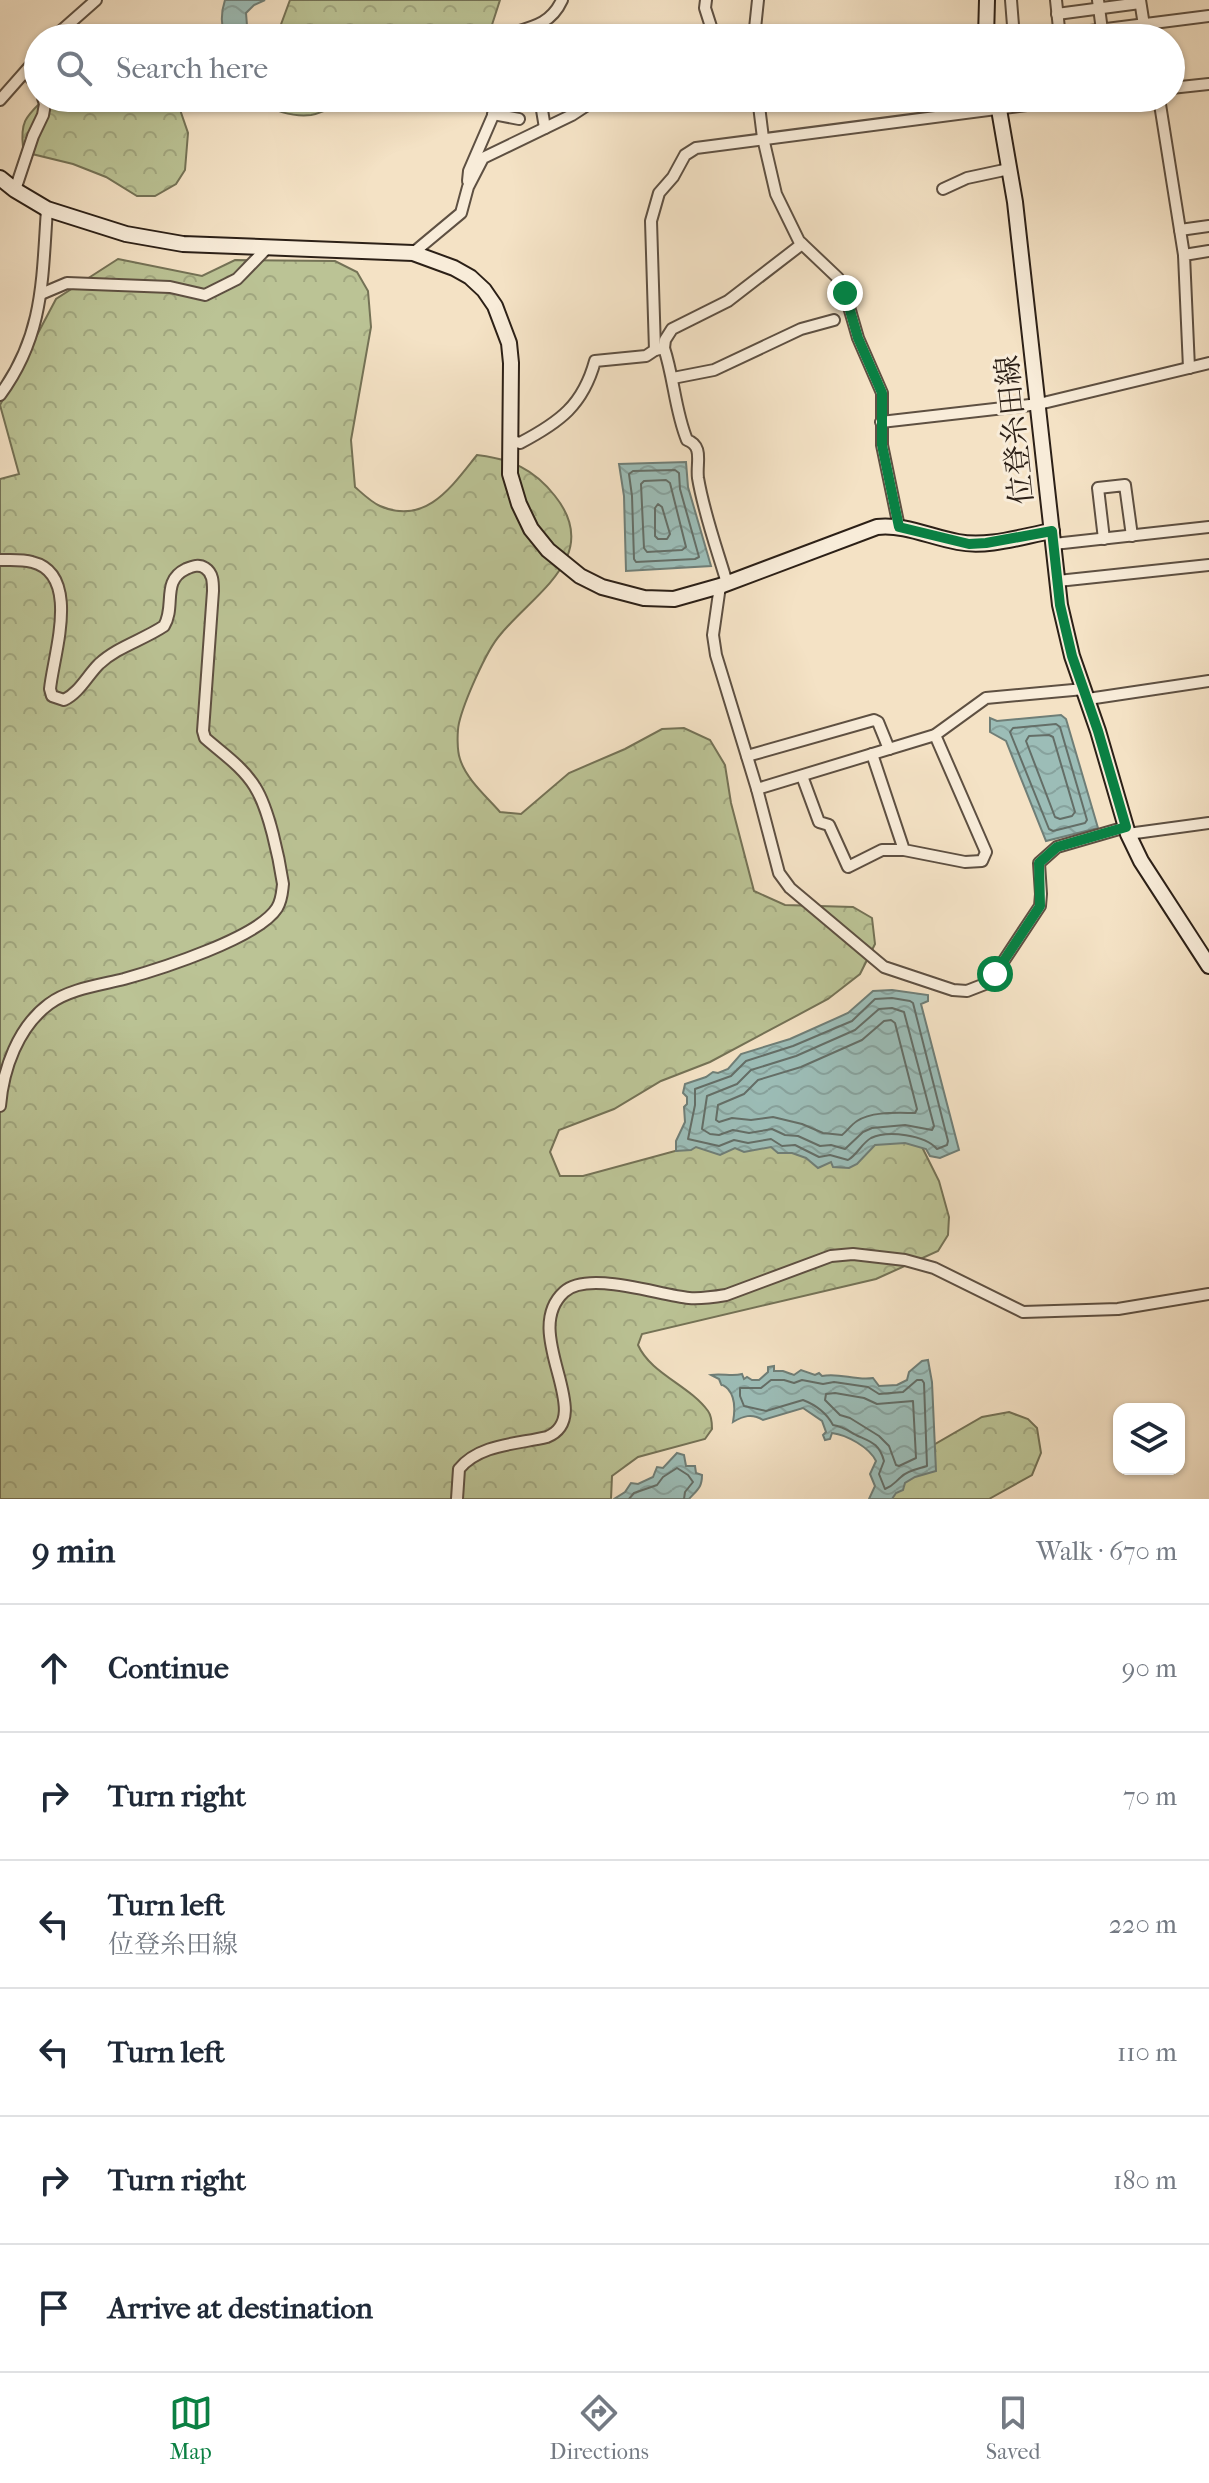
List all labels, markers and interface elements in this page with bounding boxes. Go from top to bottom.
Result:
search box [24,24,1185,112]
icon: search [52,46,96,90]
text: Search here [116,51,268,86]
route end [827,275,863,311]
street label: 位登糸田線 [990,354,1040,506]
route start [977,956,1013,992]
map controls [1113,1403,1185,1475]
button: layers [1113,1403,1185,1475]
text: 9 min [32,1531,115,1571]
text: Walk · 670 m [1036,1536,1177,1567]
icon: ahead [32,1646,76,1690]
text: Continue [108,1651,229,1686]
text: 90 m [1122,1653,1177,1684]
icon: right [32,1774,76,1818]
text: Turn right [108,1779,246,1814]
text: 70 m [1123,1781,1177,1812]
text: Turn left [108,1888,225,1923]
icon: left [32,1902,76,1946]
text: 220 m [1109,1909,1177,1940]
text: 位登糸田線 [108,1929,238,1960]
icon: left [32,2030,76,2074]
text: Turn left [108,2035,225,2070]
text: 110 m [1117,2037,1177,2068]
icon: right [32,2158,76,2202]
text: Turn right [108,2163,246,2198]
text: 180 m [1113,2165,1177,2196]
icon: arrive [32,2286,76,2330]
text: Arrive at destination [108,2291,373,2326]
tab: Map [169,2391,213,2465]
tab: Directions [550,2391,649,2465]
tab: Saved [986,2391,1040,2465]

